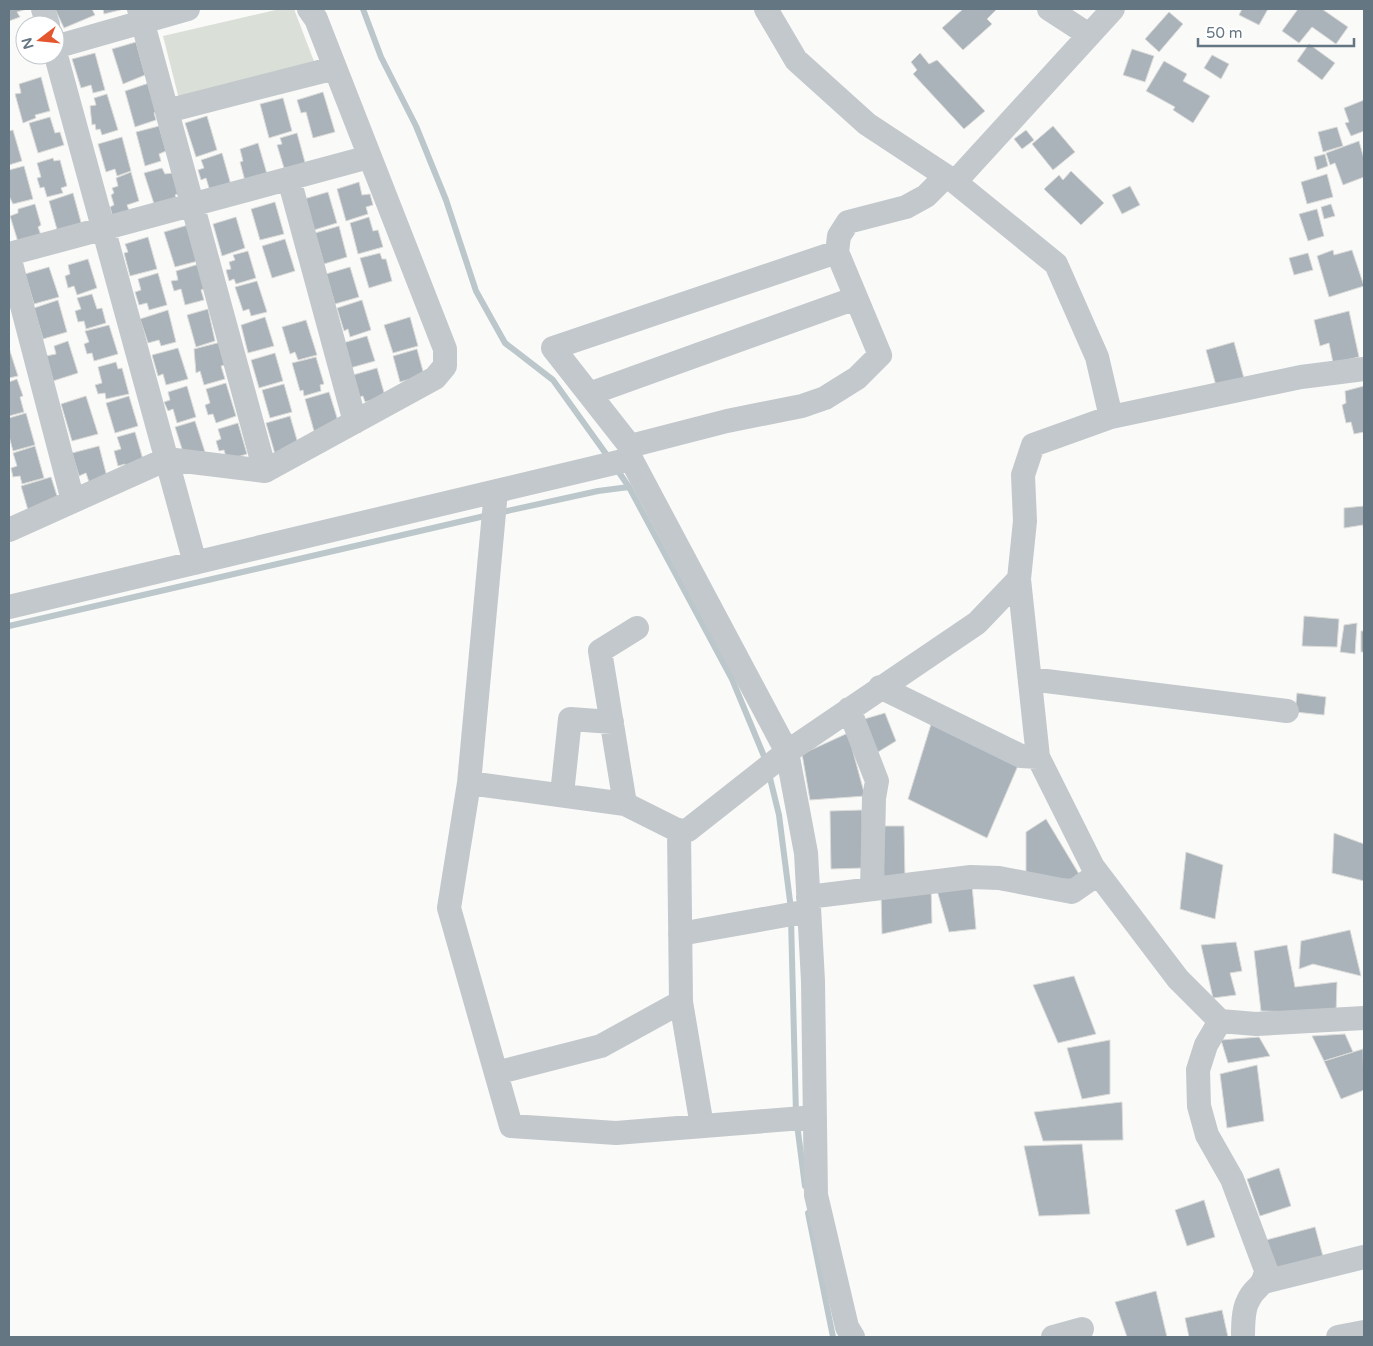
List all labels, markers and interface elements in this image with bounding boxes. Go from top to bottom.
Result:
north arrow [15,15,65,65]
scale bar [1198,15,1354,47]
text: 50 m [1206,24,1243,42]
text: N [18,36,38,51]

